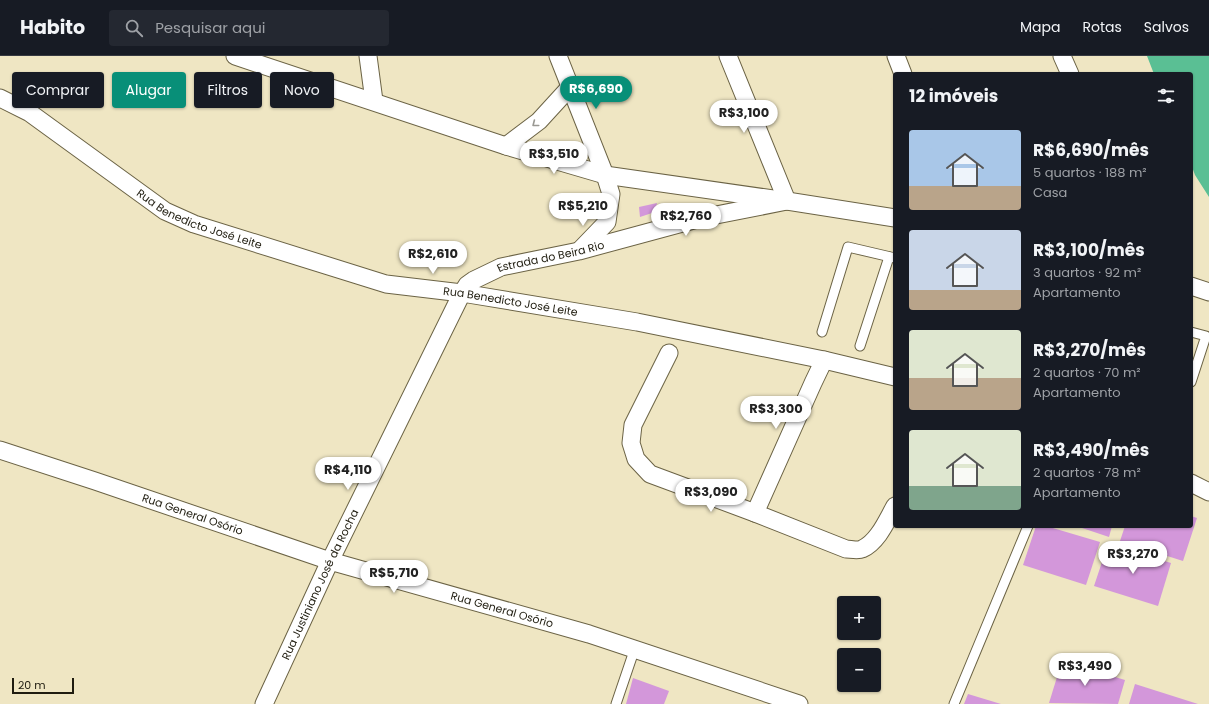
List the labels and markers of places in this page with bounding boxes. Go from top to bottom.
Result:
pin: R$6,690 [559,76,633,110]
pin: R$3,100 [707,100,781,134]
pin: R$3,510 [517,141,591,175]
pin: R$5,210 [546,193,620,227]
pin: R$2,760 [649,203,723,237]
pin: R$2,610 [396,241,470,275]
pin: R$3,300 [739,396,813,430]
pin: R$4,110 [311,457,385,491]
pin: R$3,090 [674,479,748,513]
pin: R$3,270 [1096,541,1170,575]
pin: R$5,710 [357,560,431,594]
pin: R$3,490 [1048,653,1122,687]

